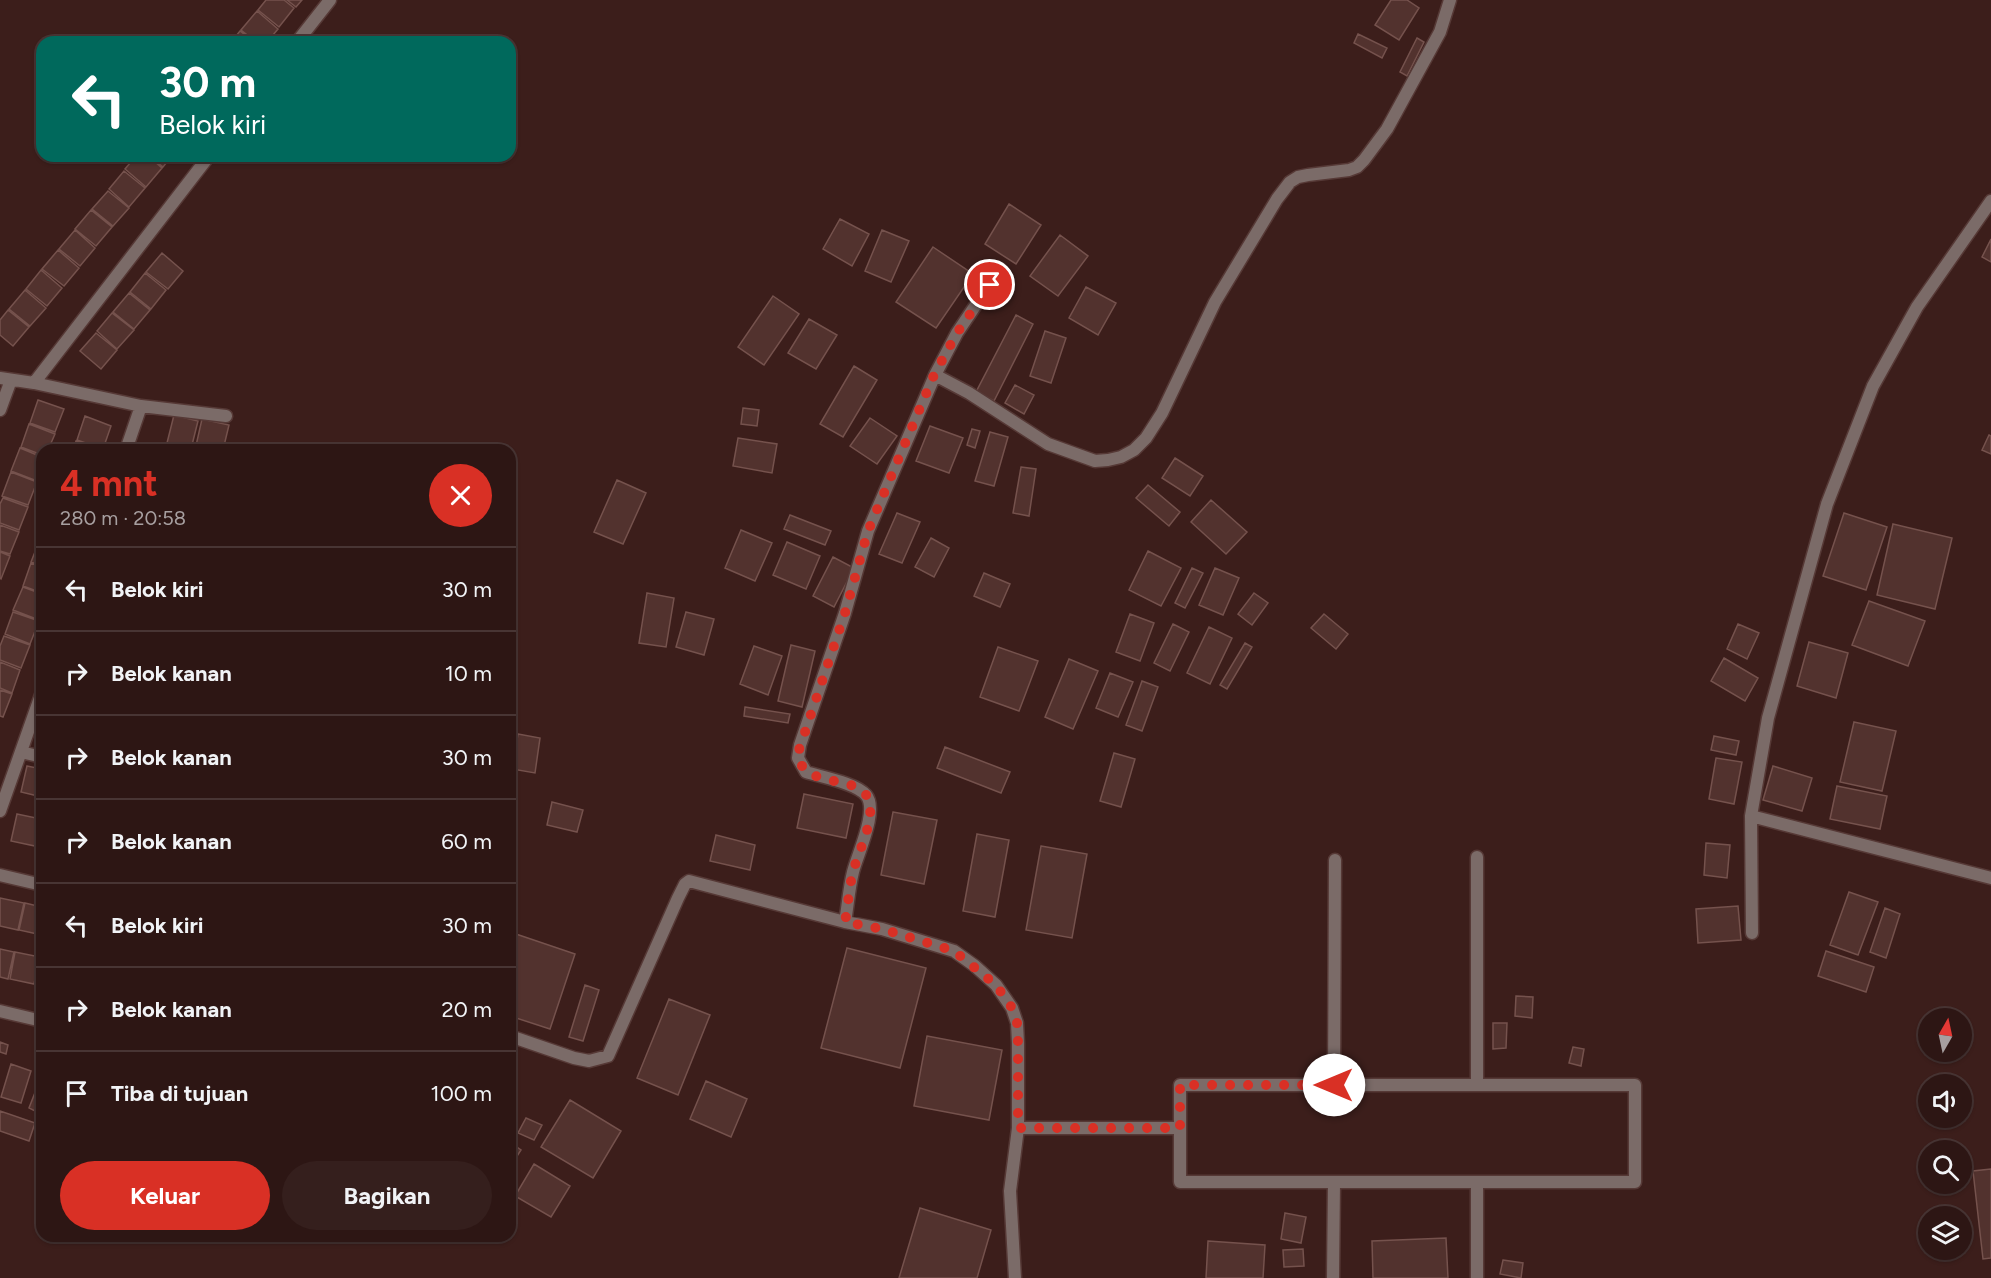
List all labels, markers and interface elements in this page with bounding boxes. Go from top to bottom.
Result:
text: 30 m [159,57,256,108]
icon: left [60,60,138,138]
text: Belok kiri [159,108,266,141]
pin [964,259,1015,310]
icon: arrive [973,268,1006,301]
text: 4 mnt [60,462,158,505]
button: close [429,464,492,527]
text: 280 m · 20:58 [60,506,186,530]
icon: left [60,573,93,606]
text: Belok kiri [111,576,204,603]
text: 30 m [442,576,492,603]
icon: right [60,657,93,690]
text: Belok kanan [111,660,232,687]
text: 10 m [445,660,492,687]
icon: right [60,741,93,774]
text: Belok kanan [111,744,232,771]
text: 30 m [442,744,492,771]
icon: right [60,825,93,858]
text: Belok kanan [111,828,232,855]
text: 60 m [441,828,492,855]
icon: left [60,909,93,942]
text: Belok kiri [111,912,204,939]
text: 30 m [442,912,492,939]
icon: right [60,993,93,1026]
text: Belok kanan [111,996,232,1023]
text: 20 m [441,996,492,1023]
north arrow [1918,1008,1972,1062]
map controls [1918,1008,1972,1260]
position arrow [1302,1053,1366,1117]
button: sound [1918,1074,1972,1128]
icon: arrive [60,1077,93,1110]
text: Tiba di tujuan [111,1080,248,1107]
text: 100 m [431,1080,492,1107]
button: search [1918,1140,1972,1194]
button: Keluar [60,1161,270,1230]
button: Bagikan [282,1161,492,1230]
button: layers [1918,1206,1972,1260]

